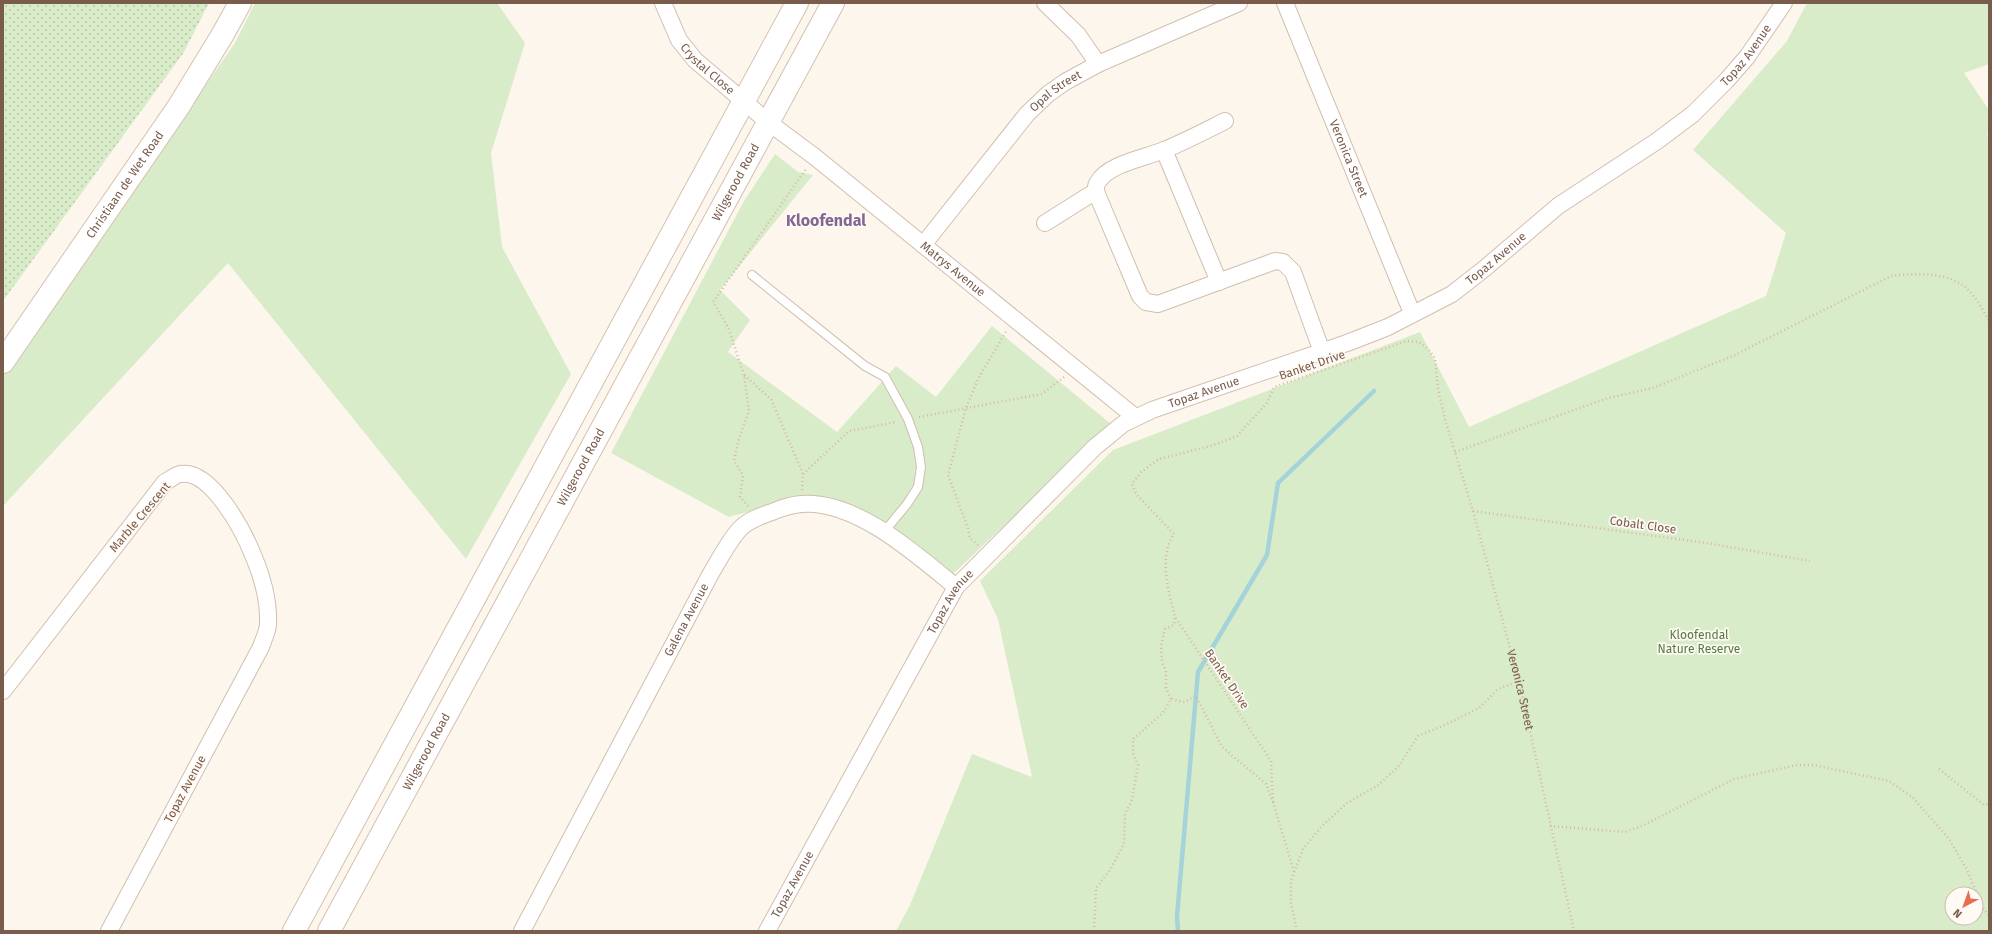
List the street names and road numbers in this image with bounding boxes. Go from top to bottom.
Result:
street label: Topaz Avenue [1718,22,1774,89]
street label: Crystal Close [677,40,737,98]
street label: Opal Street [1027,67,1084,115]
street label: Veronica Street [1327,118,1371,200]
street label: Christiaan de Wet Road [83,129,166,241]
street label: Wilgerood Road [709,141,762,223]
street label: Topaz Avenue [1463,229,1529,288]
street label: Matrys Avenue [918,239,988,300]
street label: Banket Drive [1277,347,1347,383]
street label: Topaz Avenue [1166,373,1241,411]
street label: Wilgerood Road [554,426,608,508]
street label: Marble Crescent [107,479,174,555]
street label: Cobalt Close [1609,513,1677,537]
street label: Topaz Avenue [924,567,976,637]
street label: Galena Avenue [661,581,711,659]
street label: Banket Drive [1202,646,1252,712]
street label: Veronica Street [1504,648,1537,732]
street label: Wilgerood Road [400,711,453,793]
street label: Topaz Avenue [161,753,209,825]
street label: Topaz Avenue [768,849,817,921]

